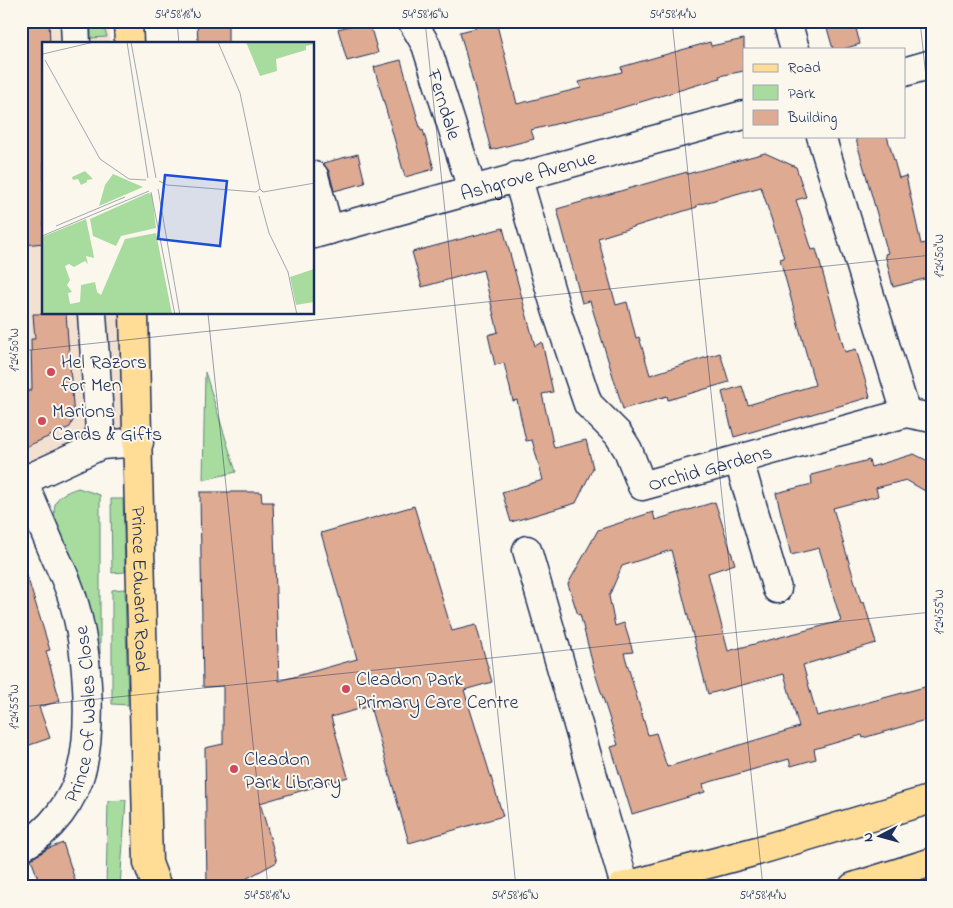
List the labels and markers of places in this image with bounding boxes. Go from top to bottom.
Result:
place label: Hel Razors for Men [61,349,147,401]
marker: Hel Razors for Men [45,366,57,378]
place label: Marions Cards & Gifts [52,398,162,450]
marker: Marions Cards & Gifts [36,415,48,427]
place label: Cleadon Park Primary Care Centre [356,666,518,718]
marker: Cleadon Park Primary Care Centre [340,683,352,695]
place label: Cleadon Park Library [244,746,341,798]
marker: Cleadon Park Library [228,763,240,775]

